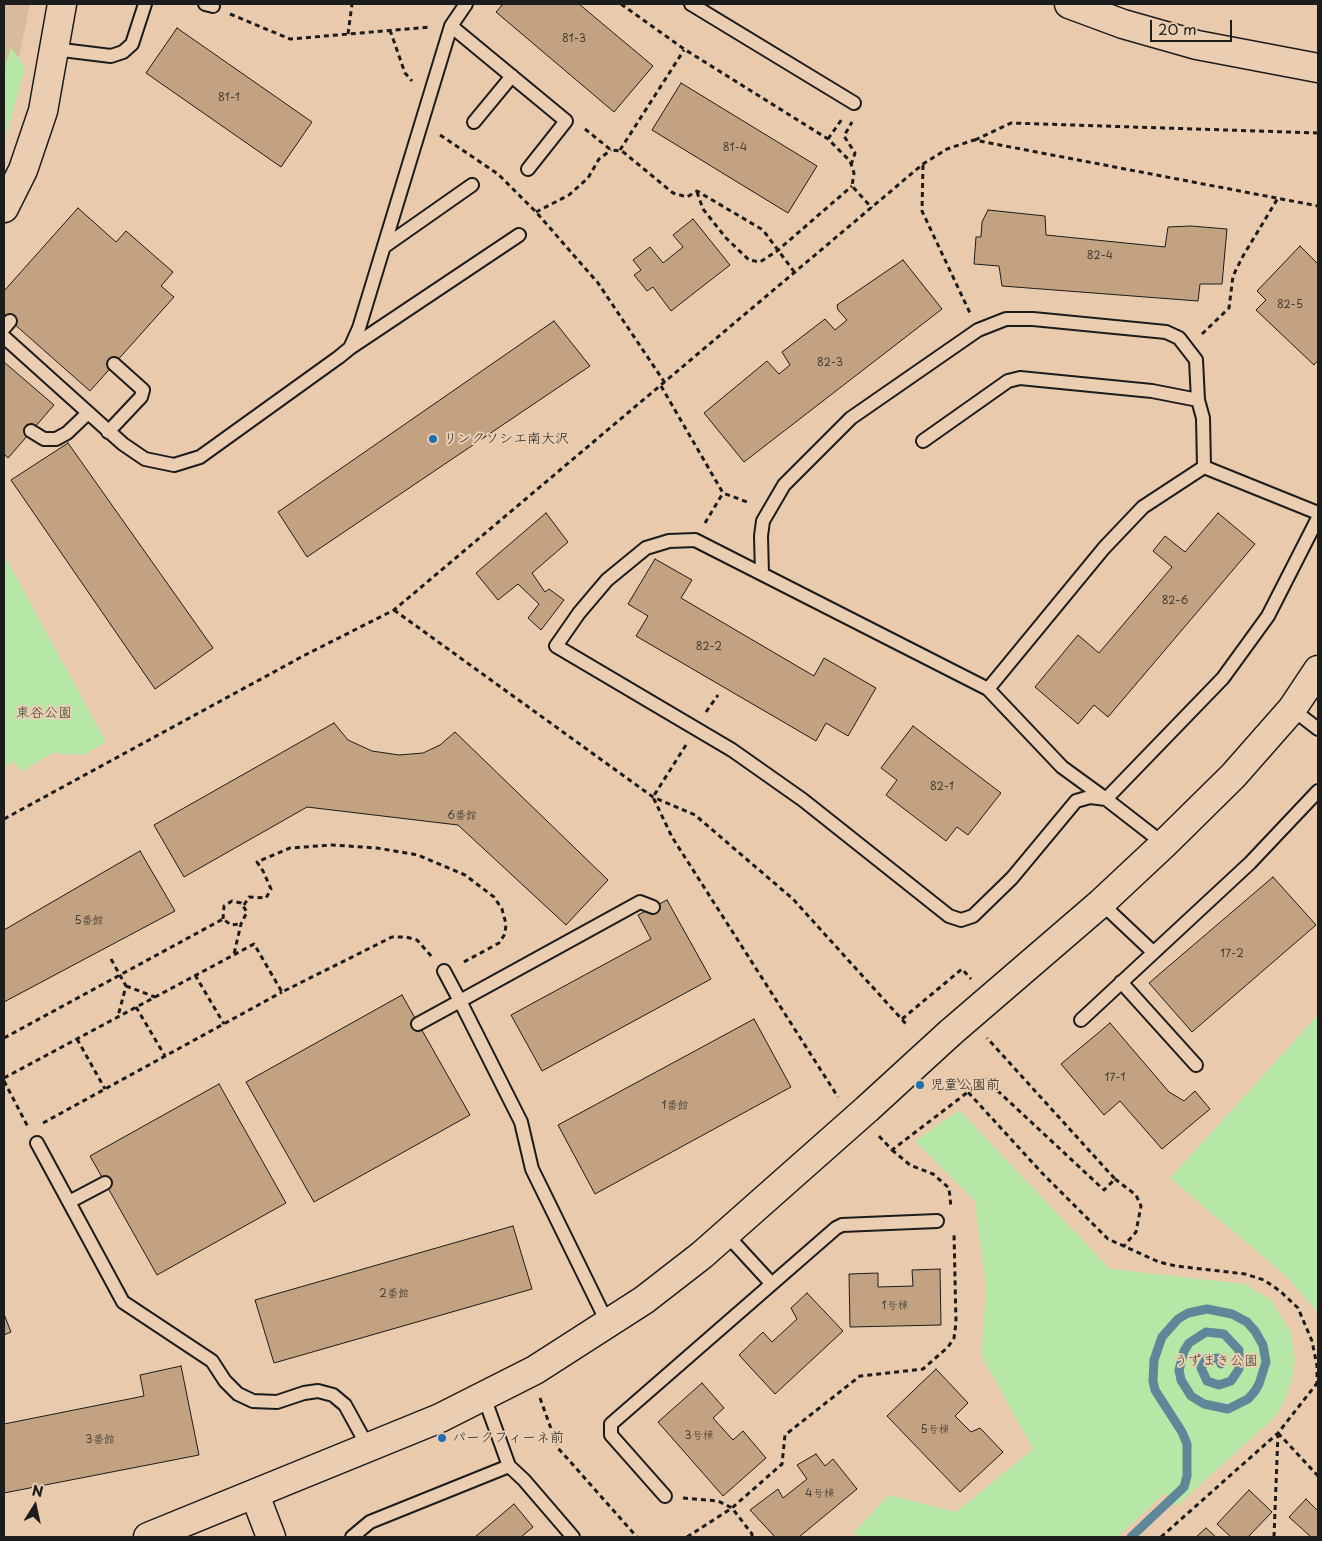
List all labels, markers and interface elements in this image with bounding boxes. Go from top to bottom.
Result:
scale bar [1152,10,1234,42]
text: 20 m [1158,17,1197,40]
house number: 81-3 [562,32,586,46]
house number: 81-1 [218,91,240,105]
house number: 81-4 [723,141,747,155]
house number: 82-4 [1087,249,1113,263]
house number: 82-5 [1277,298,1303,312]
house number: 82-3 [817,356,843,370]
place label: リンクソシエ南大沢 [443,431,569,447]
marker: リンクソシエ南大沢 [427,433,439,445]
house number: 82-6 [1162,594,1188,608]
house number: 82-2 [696,640,722,654]
park label: 東谷公園 [16,705,72,721]
house number: 82-1 [930,780,954,794]
house number: 6番館 [447,809,477,823]
house number: 5番館 [74,914,104,928]
house number: 17-2 [1220,947,1244,961]
house number: 17-1 [1104,1071,1126,1085]
place label: 児童公園前 [930,1077,1000,1093]
marker: 児童公園前 [914,1079,926,1091]
house number: 1番館 [662,1099,688,1113]
house number: 2番館 [379,1287,409,1301]
house number: 1号棟 [882,1299,908,1313]
park label: うずまき公園 [1174,1353,1258,1369]
house number: 5号棟 [920,1423,950,1437]
house number: 3号棟 [684,1429,714,1443]
place label: パークフィーネ前 [452,1430,564,1446]
marker: パークフィーネ前 [436,1432,448,1444]
house number: 3番館 [85,1433,115,1447]
text: N [30,1479,45,1502]
north arrow [10,1481,60,1531]
house number: 4号棟 [805,1487,835,1501]

